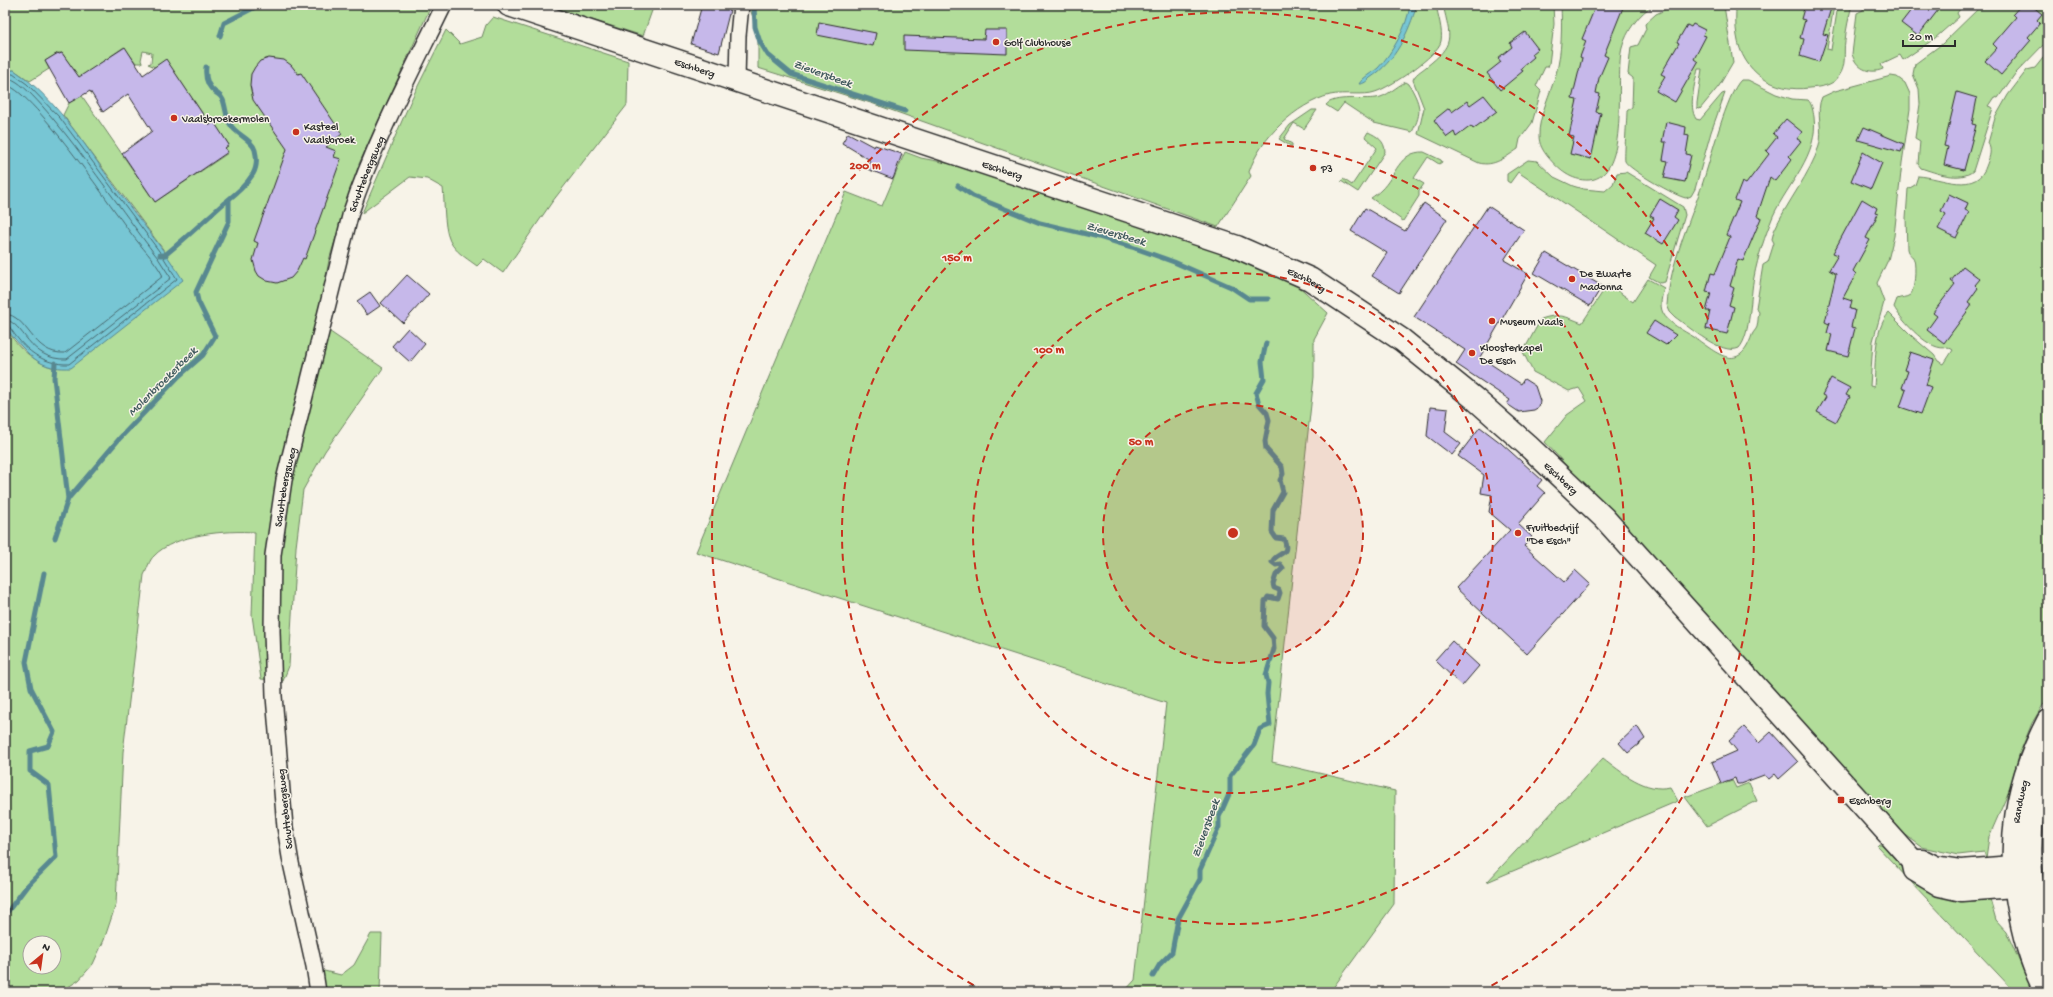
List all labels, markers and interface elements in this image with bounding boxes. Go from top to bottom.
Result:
scale bar [1903,22,1955,48]
text: 20 m [1909,31,1934,45]
marker: Golf Clubhouse [991,37,1001,47]
place label: Golf Clubhouse [1004,37,1071,50]
street label: Eschberg [672,56,716,81]
water label: Zieversbeek [791,58,855,92]
marker: Vaalsbroekermolen [169,113,179,123]
place label: Vaalsbroekermolen [181,114,270,126]
place label: Kasteel Vaalsbroek [303,122,356,147]
marker: Kasteel Vaalsbroek [291,127,301,137]
street label: Schuttebergsweg [347,135,388,214]
street label: Eschberg [980,159,1024,183]
text: 200 m [850,160,881,174]
marker: P3 [1308,163,1318,173]
place label: P3 [1320,164,1333,176]
water label: Zieversbeek [1084,220,1148,250]
text: 150 m [941,252,972,266]
street label: Eschberg [1285,266,1327,296]
place label: De Zwarte Madonna [1579,269,1632,294]
marker: De Zwarte Madonna [1567,274,1577,284]
marker: Museum Vaals [1487,316,1497,326]
place label: Museum Vaals [1500,317,1564,329]
place label: Kloosterkapel De Esch [1479,343,1543,368]
water label: Molenbroekerbeek [126,344,202,420]
text: 100 m [1033,344,1064,358]
marker: Kloosterkapel De Esch [1467,348,1477,358]
text: 50 m [1129,436,1154,450]
street label: Schuttebergsweg [273,446,300,528]
street label: Eschberg [1541,460,1580,498]
place label: Fruitbedrijf "De Esch" [1525,522,1580,548]
centre of rings [1226,526,1240,540]
marker: Fruitbedrijf "De Esch" [1513,528,1523,538]
street label: Schuttebergsweg [276,768,296,850]
street label: Randweg [2011,779,2032,824]
marker: Eschberg [1836,795,1846,805]
water label: Zieversbeek [1190,796,1224,860]
place label: Eschberg [1849,796,1891,808]
north arrow [22,935,62,975]
text: N [40,941,52,955]

